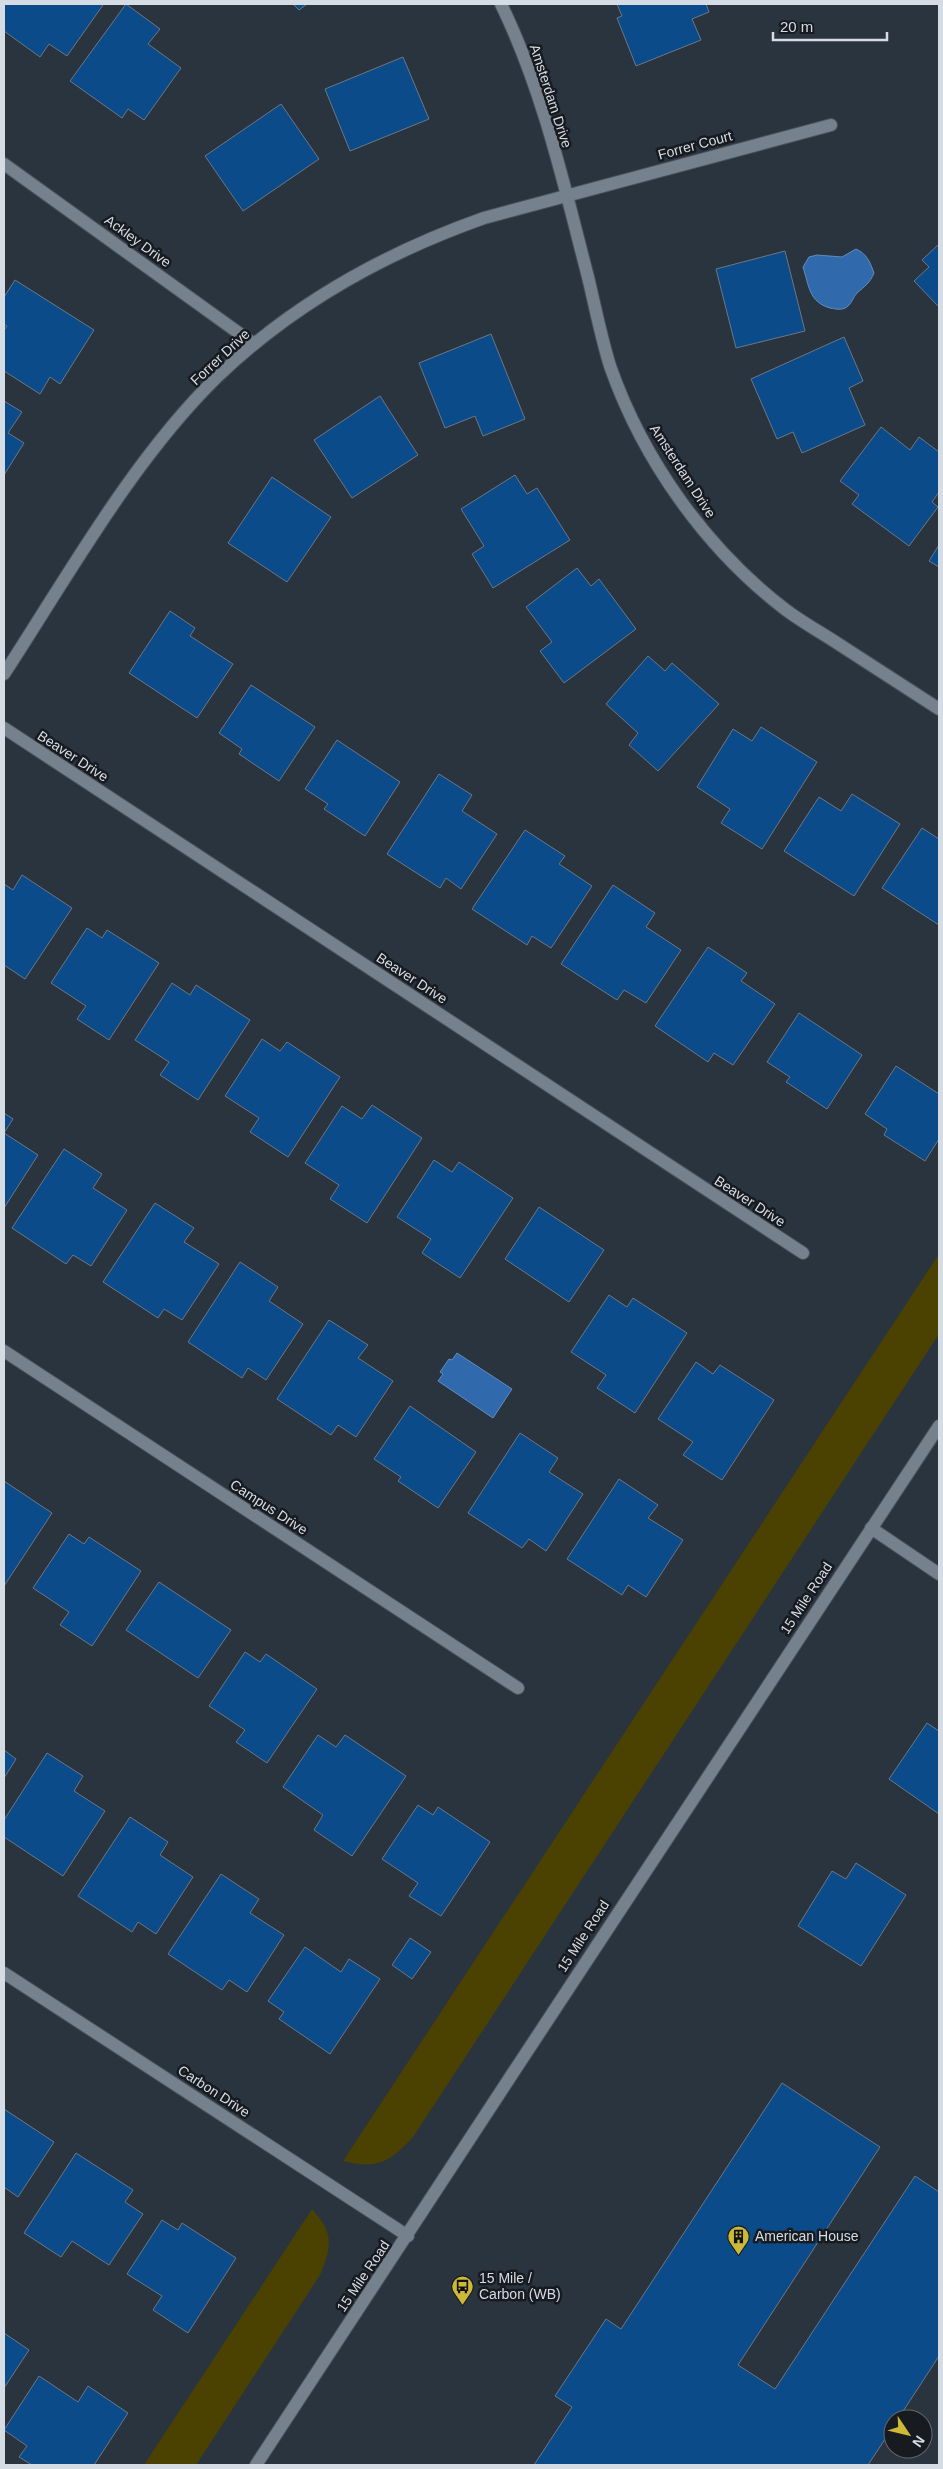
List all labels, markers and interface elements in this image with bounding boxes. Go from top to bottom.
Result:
scale bar [773,10,887,42]
text: 20 m [780,18,813,35]
street label: Amsterdam Drive [527,42,575,150]
street label: Forrer Court [656,127,734,163]
street label: Ackley Drive [102,212,174,270]
street label: Forrer Drive [187,326,253,388]
street label: Amsterdam Drive [647,421,719,521]
street label: Beaver Drive [35,727,111,785]
street label: Beaver Drive [374,949,450,1007]
street label: Beaver Drive [712,1172,788,1230]
street label: Campus Drive [227,1476,311,1538]
street label: 15 Mile Road [777,1559,835,1637]
street label: 15 Mile Road [554,1897,612,1975]
street label: Carbon Drive [175,2062,253,2120]
building icon: American House [727,2224,751,2255]
place label: American House [755,2228,859,2244]
street label: 15 Mile Road [333,2237,393,2315]
place label: 15 Mile / Carbon (WB) [479,2270,561,2302]
bus stop icon: 15 Mile / Carbon (WB) [451,2274,475,2305]
north arrow [883,2409,933,2459]
text: N [909,2433,928,2450]

